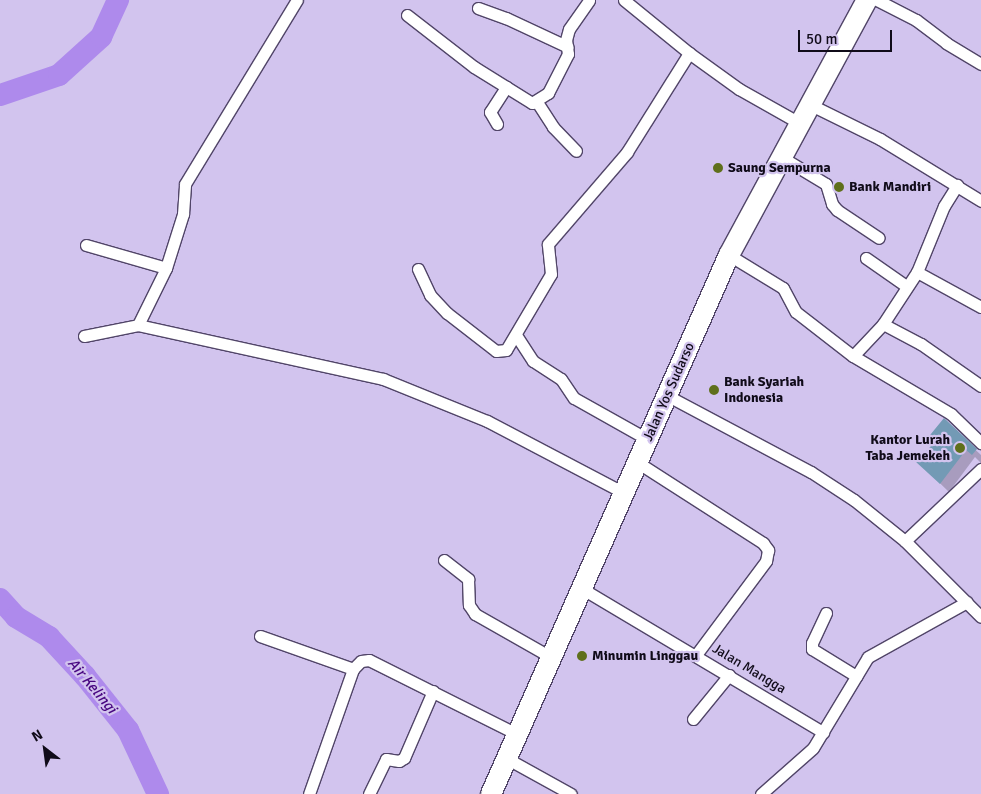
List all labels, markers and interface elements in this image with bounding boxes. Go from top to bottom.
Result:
scale bar [801,20,895,52]
text: 50 m [806,30,837,48]
place label: Saung Sempurna [728,160,831,176]
marker: Saung Sempurna [712,162,724,174]
place label: Bank Mandiri [849,179,931,195]
marker: Bank Mandiri [833,181,845,193]
street label: Jalan Yos Sudarso [640,340,698,444]
place label: Bank Syariah Indonesia [724,374,804,407]
marker: Bank Syariah Indonesia [708,384,720,396]
place label: Kantor Lurah Taba Jemekeh [865,432,950,464]
marker: Kantor Lurah Taba Jemekeh [954,442,966,454]
street label: Jalan Mangga [709,640,789,698]
place label: Minumin Linggau [592,648,698,664]
marker: Minumin Linggau [576,650,588,662]
water label: Air Kelingi [64,655,120,717]
north arrow [20,724,70,774]
text: N [29,726,46,745]

